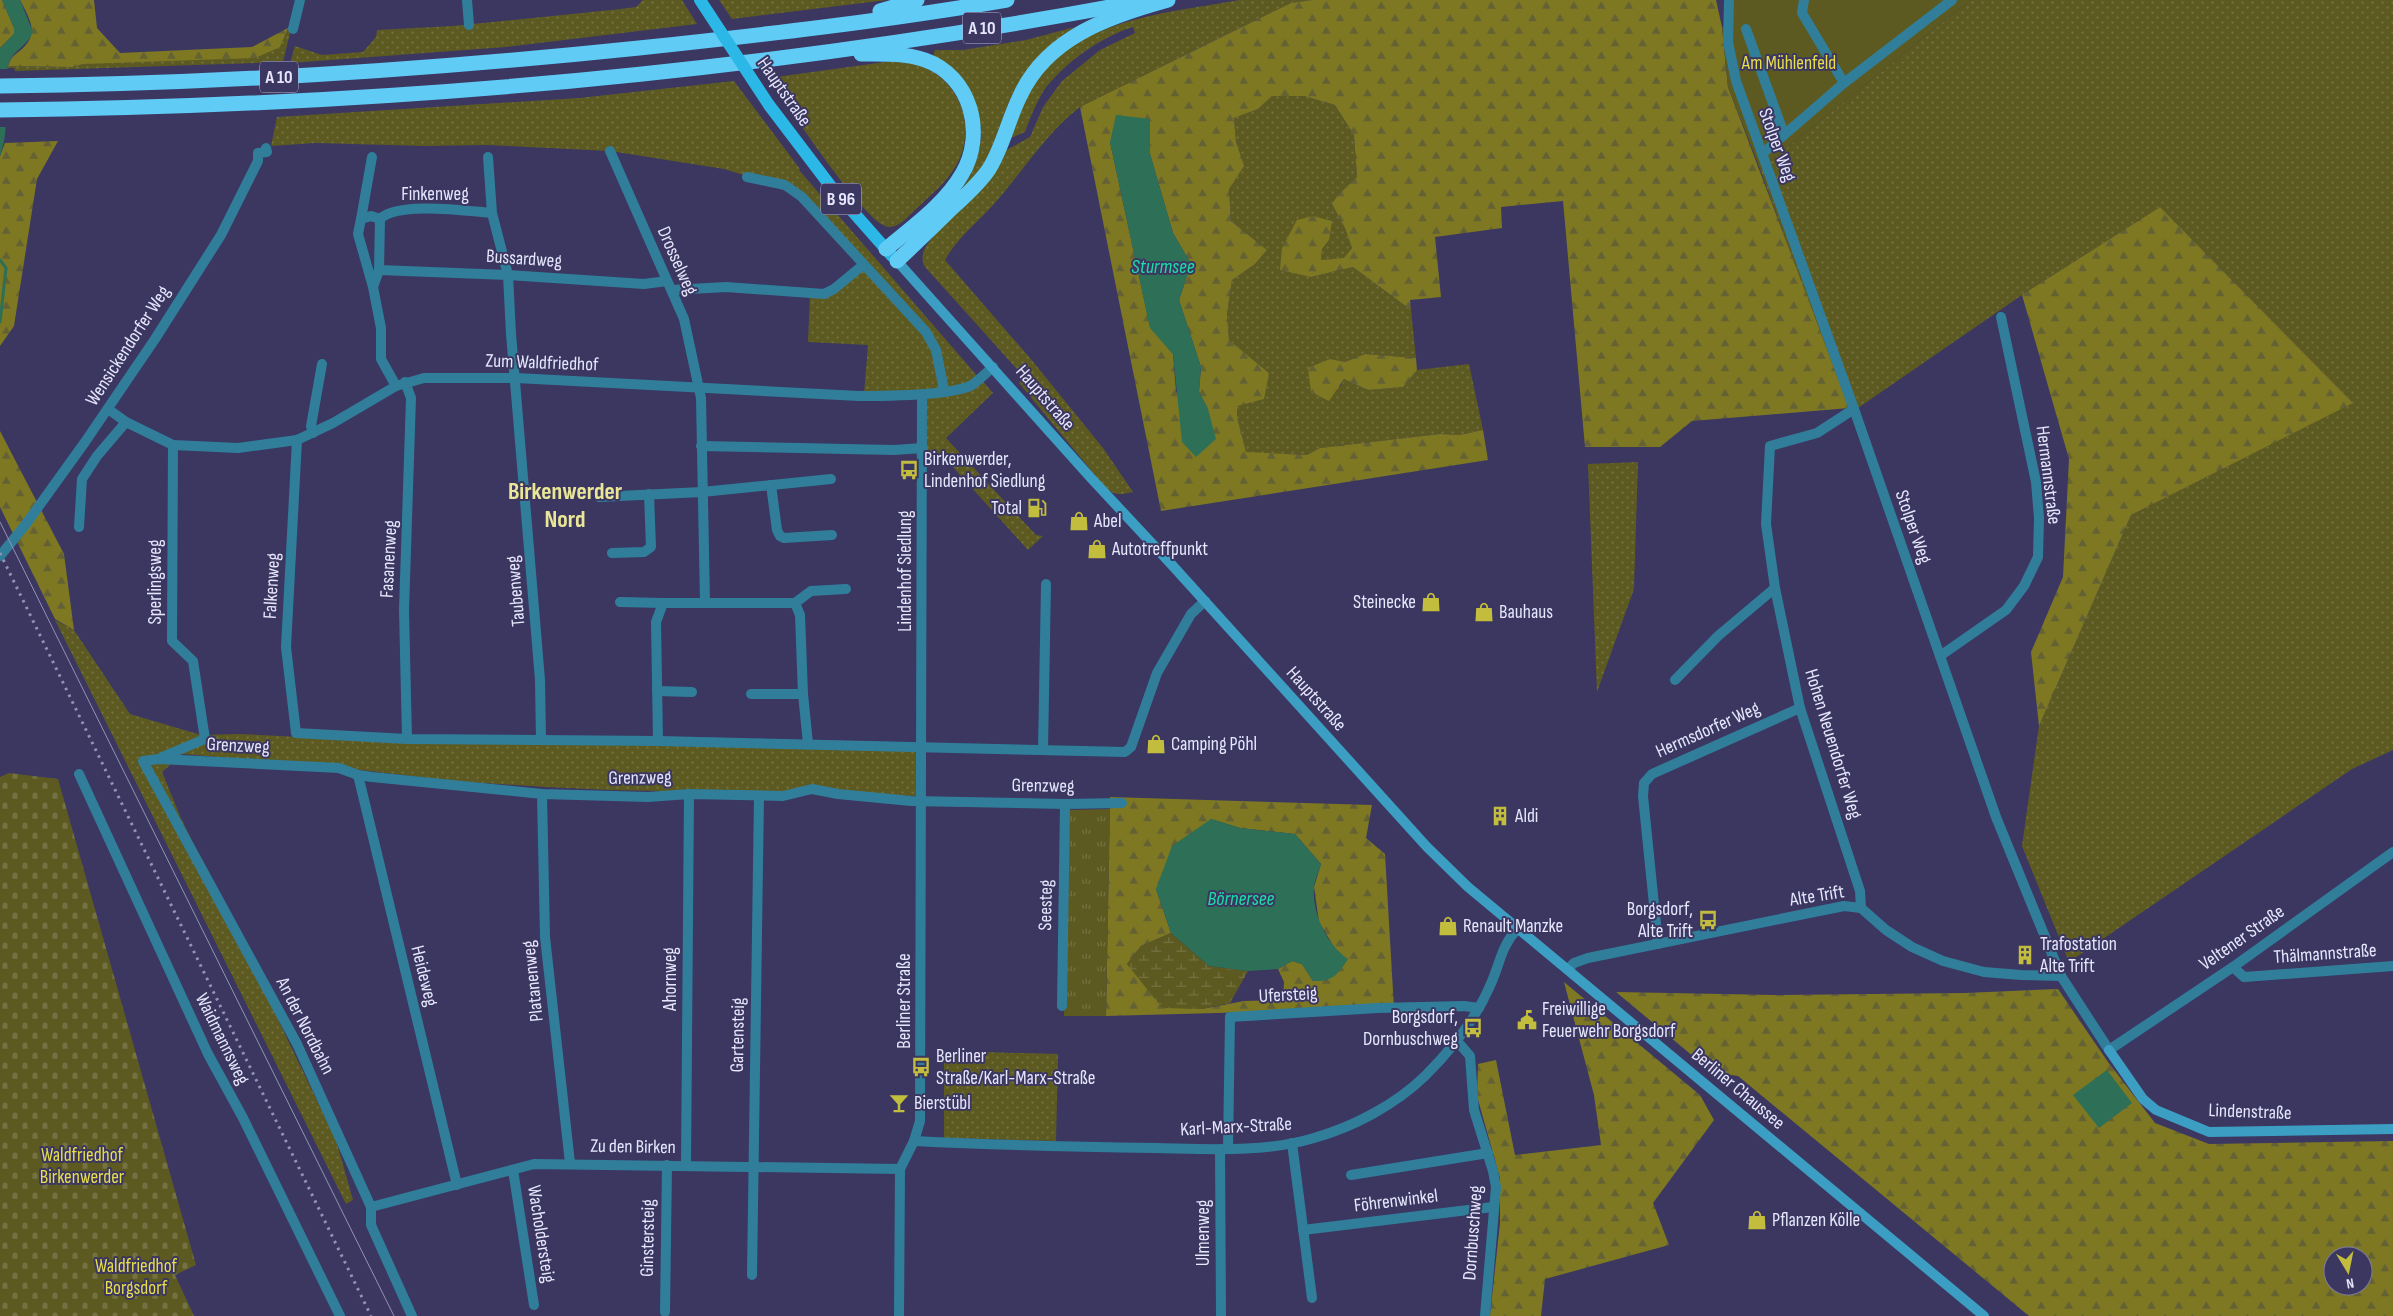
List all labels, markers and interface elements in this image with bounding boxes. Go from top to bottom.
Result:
road number: A 10 [963,12,1001,44]
park label: Am Mühlenfeld [1741,52,1836,75]
street label: Hauptstraße [752,53,816,131]
road number: A 10 [260,62,298,92]
street label: Stolper Weg [1753,105,1801,185]
street label: Finkenweg [401,183,469,206]
road number: B 96 [821,183,861,214]
street label: Drosselweg [652,223,702,299]
street label: Bussardweg [485,245,563,273]
water label: Sturmsee [1131,255,1195,279]
street label: Wensickendorfer Weg [81,281,176,410]
street label: Zum Waldfriedhof [485,350,599,376]
street label: Hauptstraße [1010,361,1080,435]
street label: Hermannstraße [2031,424,2065,526]
place label: Birkenwerder, Lindenhof Siedlung [924,448,1046,493]
bus stop icon: Birkenwerder, Lindenhof Siedlung [898,459,920,481]
district label: Birkenwerder Nord [508,477,623,534]
street label: Stolper Weg [1890,487,1936,567]
place label: Total [991,497,1022,520]
fuel station icon: Total [1026,497,1048,519]
street label: Lindenhof Siedlung [894,510,917,632]
shop icon: Abel [1068,510,1090,532]
place label: Abel [1093,510,1121,533]
street label: Fasanenweg [375,519,403,599]
shop icon: Autotreffpunkt [1086,538,1108,560]
place label: Autotreffpunkt [1111,538,1208,561]
street label: Sperlingsweg [144,539,167,624]
street label: Falkenweg [259,552,285,620]
street label: Taubenweg [501,554,531,627]
place label: Steinecke [1353,591,1416,614]
shop icon: Steinecke [1420,591,1442,613]
shop icon: Bauhaus [1473,601,1495,623]
place label: Bauhaus [1499,601,1553,624]
street label: Hauptstraße [1281,662,1351,736]
street label: Hohen Neuendorfer Weg [1799,666,1867,822]
street label: Hermsdorfer Weg [1652,697,1764,763]
street label: Grenzweg [206,733,271,759]
shop icon: Camping Pöhl [1145,733,1167,755]
place label: Camping Pöhl [1171,733,1257,756]
street label: Grenzweg [608,766,672,790]
street label: Grenzweg [1011,774,1075,798]
building icon: Aldi [1489,805,1511,827]
place label: Aldi [1514,805,1538,828]
street label: Seesteg [1034,879,1058,931]
street label: Alte Trift [1787,880,1846,912]
water label: Börnersee [1208,887,1275,911]
place label: Borgsdorf, Alte Trift [1627,898,1693,943]
street label: Veltener Straße [2195,900,2289,976]
bus stop icon: Borgsdorf, Alte Trift [1697,909,1719,931]
shop icon: Renault Manzke [1437,915,1459,937]
place label: Renault Manzke [1463,915,1563,938]
place label: Trafostation Alte Trift [2039,933,2117,978]
street label: Platanenweg [517,939,549,1023]
street label: Thälmannstraße [2273,939,2377,969]
street label: Heideweg [405,943,443,1009]
building icon: Trafostation Alte Trift [2014,944,2036,966]
street label: Ahornweg [659,947,682,1012]
street label: Berliner Straße [893,953,916,1049]
street label: An der Nordbahn [270,973,339,1078]
street label: Ufersteig [1258,982,1318,1008]
street label: Waidmannsweg [190,989,254,1089]
street label: Gartensteig [726,997,750,1073]
place label: Freiwillige Feuerwehr Borgsdorf [1542,998,1676,1043]
place label: Borgsdorf, Dornbuschweg [1363,1006,1458,1051]
public building icon: Freiwillige Feuerwehr Borgsdorf [1516,1009,1538,1031]
bus stop icon: Borgsdorf, Dornbuschweg [1462,1017,1484,1039]
street label: Berliner Chaussee [1687,1043,1789,1135]
place label: Berliner Straße/Karl-Marx-Straße [936,1045,1095,1090]
bus stop icon: Berliner Straße/Karl-Marx-Straße [910,1056,932,1078]
bar icon: Bierstübl [888,1092,910,1114]
place label: Bierstübl [914,1092,971,1115]
street label: Lindenstraße [2208,1099,2292,1125]
street label: Karl-Marx-Straße [1180,1113,1292,1141]
street label: Zu den Birken [590,1135,676,1159]
park label: Waldfriedhof Birkenwerder [40,1144,125,1189]
street label: Wacholdersteig [522,1184,560,1285]
street label: Föhrenwinkel [1353,1184,1439,1218]
street label: Dornbuschweg [1458,1184,1488,1281]
street label: Ginstersteig [636,1199,660,1277]
street label: Ulmenweg [1192,1199,1215,1266]
shop icon: Pflanzen Kölle [1746,1209,1768,1231]
place label: Pflanzen Kölle [1772,1209,1860,1232]
north arrow [2323,1246,2373,1296]
park label: Waldfriedhof Borgsdorf [95,1255,178,1300]
text: N [2345,1274,2355,1292]

